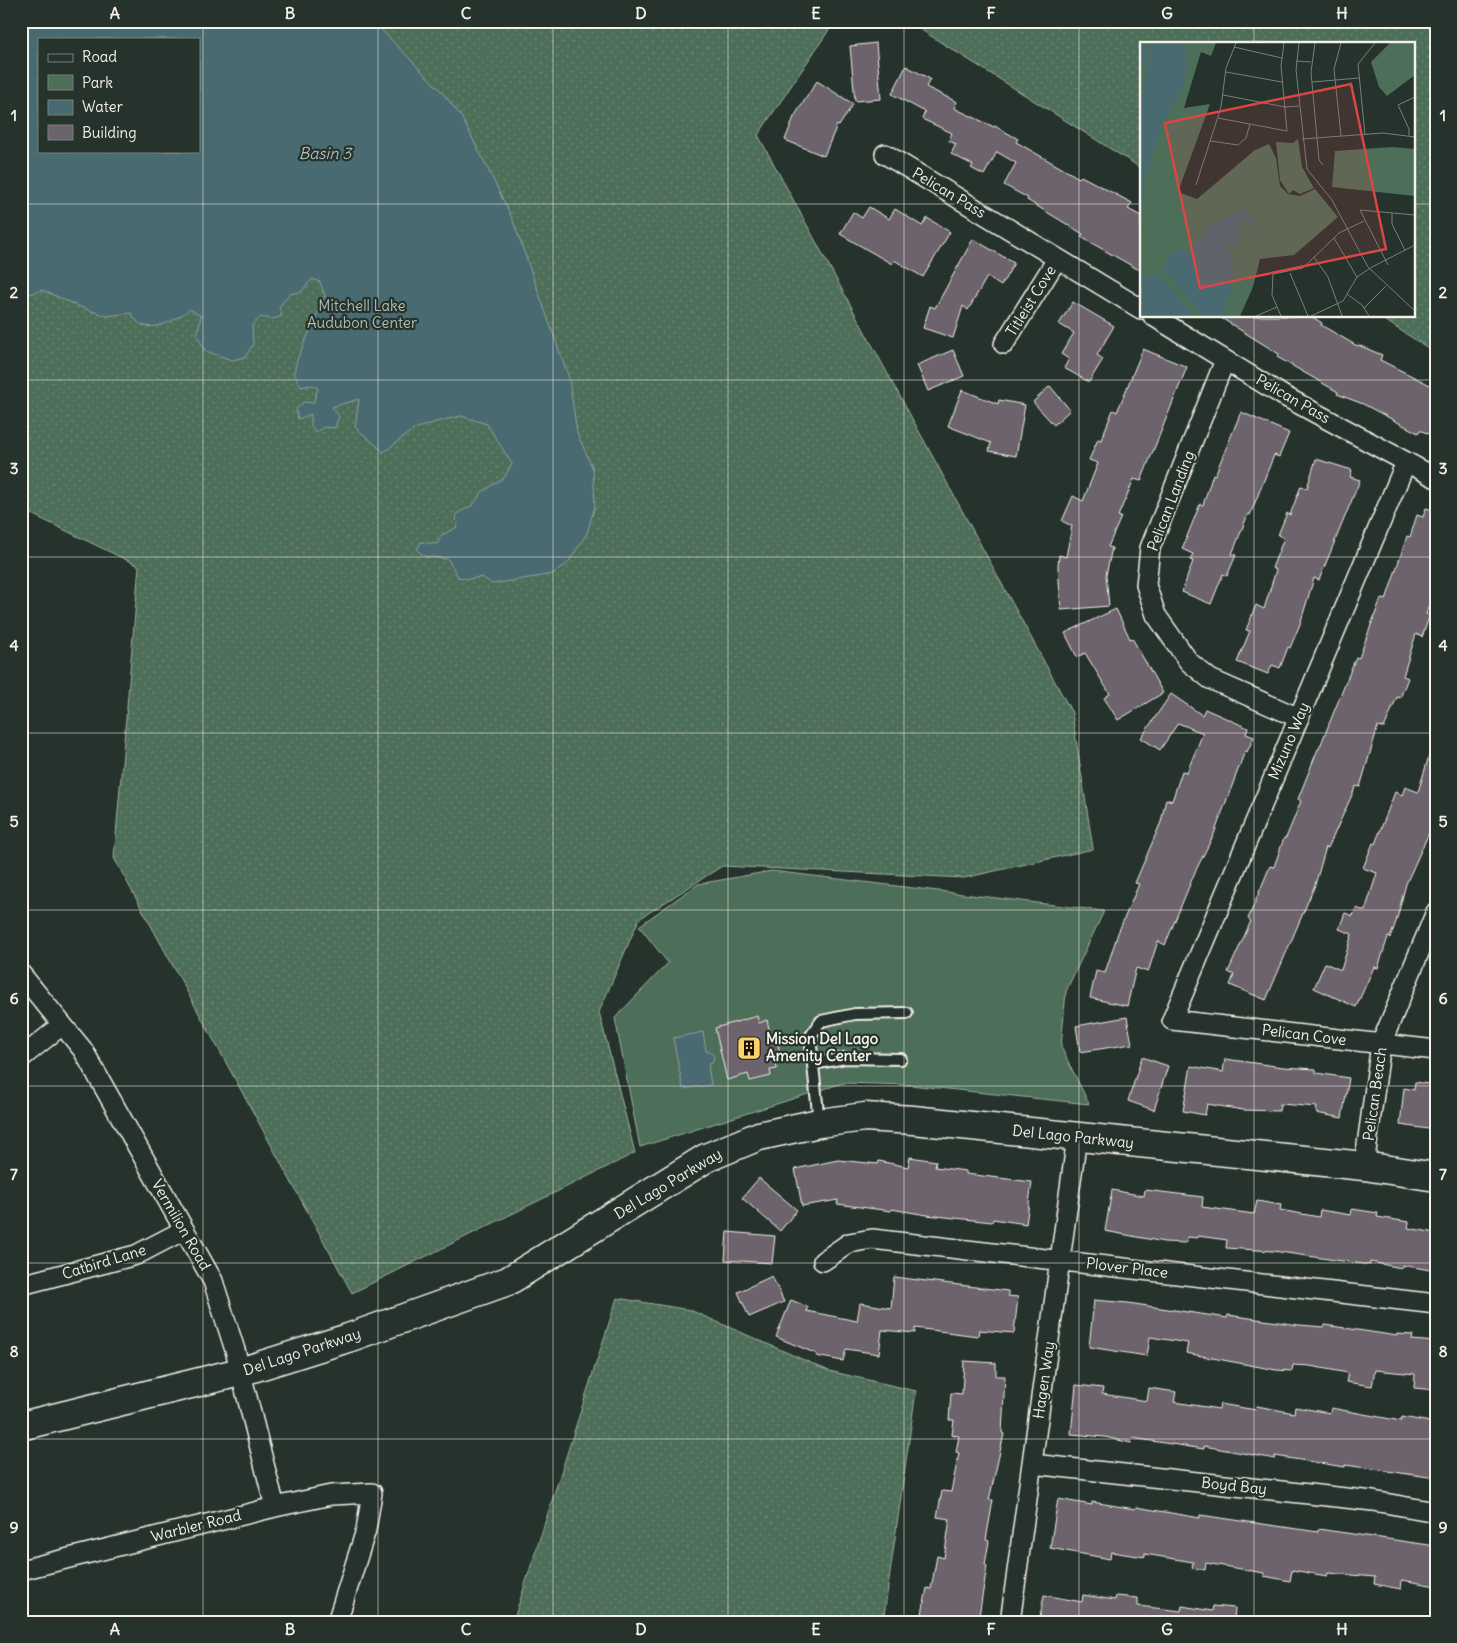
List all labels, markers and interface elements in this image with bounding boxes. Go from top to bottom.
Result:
text: A [110,3,120,23]
text: B [285,3,296,23]
text: C [461,3,472,23]
text: D [635,3,647,23]
text: E [811,3,821,23]
text: F [986,3,996,23]
text: G [1161,3,1173,23]
text: H [1336,3,1348,23]
legend [38,38,200,152]
inset map [1140,42,1414,318]
text: Road [82,47,117,66]
text: Park [82,73,113,92]
text: Water [82,97,123,116]
text: 1 [11,105,17,125]
text: 1 [1440,105,1446,125]
text: Building [82,123,137,142]
water label: Basin 3 [299,143,353,163]
street label: Pelican Pass [909,163,990,222]
street label: Titleist Cove [1001,262,1060,340]
text: 2 [10,282,19,302]
text: 2 [1439,282,1448,302]
park label: Mitchell Lake Audubon Center [307,296,417,332]
street label: Pelican Pass [1253,370,1334,427]
street label: Pelican Landing [1143,448,1198,554]
text: 3 [9,458,19,478]
text: 3 [1438,458,1448,478]
text: 4 [9,635,19,655]
text: 4 [1438,635,1448,655]
street label: Mizuno Way [1264,699,1313,782]
text: 5 [9,811,19,831]
text: 5 [1438,811,1448,831]
text: 6 [9,988,19,1008]
text: 6 [1438,988,1448,1008]
street label: Pelican Cove [1261,1020,1347,1049]
place label: Mission Del Lago Amenity Center [766,1029,879,1066]
building icon: Mission Del Lago Amenity Center [736,1035,762,1061]
street label: Pelican Beach [1359,1046,1391,1142]
street label: Del Lago Parkway [1011,1121,1135,1152]
street label: Del Lago Parkway [610,1144,725,1223]
text: 7 [10,1164,18,1184]
text: 7 [1439,1164,1447,1184]
street label: Vermilion Road [148,1176,215,1274]
street label: Catbird Lane [60,1240,148,1283]
street label: Plover Place [1085,1253,1169,1282]
street label: Del Lago Parkway [241,1324,363,1379]
street label: Hagen Way [1029,1340,1058,1420]
text: 8 [9,1341,19,1361]
text: 8 [1438,1341,1448,1361]
street label: Boyd Bay [1200,1473,1268,1498]
street label: Warbler Road [149,1505,243,1546]
text: 9 [9,1517,19,1537]
text: 9 [1438,1517,1448,1537]
text: A [110,1619,120,1639]
text: B [285,1619,296,1639]
text: C [461,1619,472,1639]
text: D [635,1619,647,1639]
text: E [811,1619,821,1639]
text: F [986,1619,996,1639]
text: G [1161,1619,1173,1639]
text: H [1336,1619,1348,1639]

